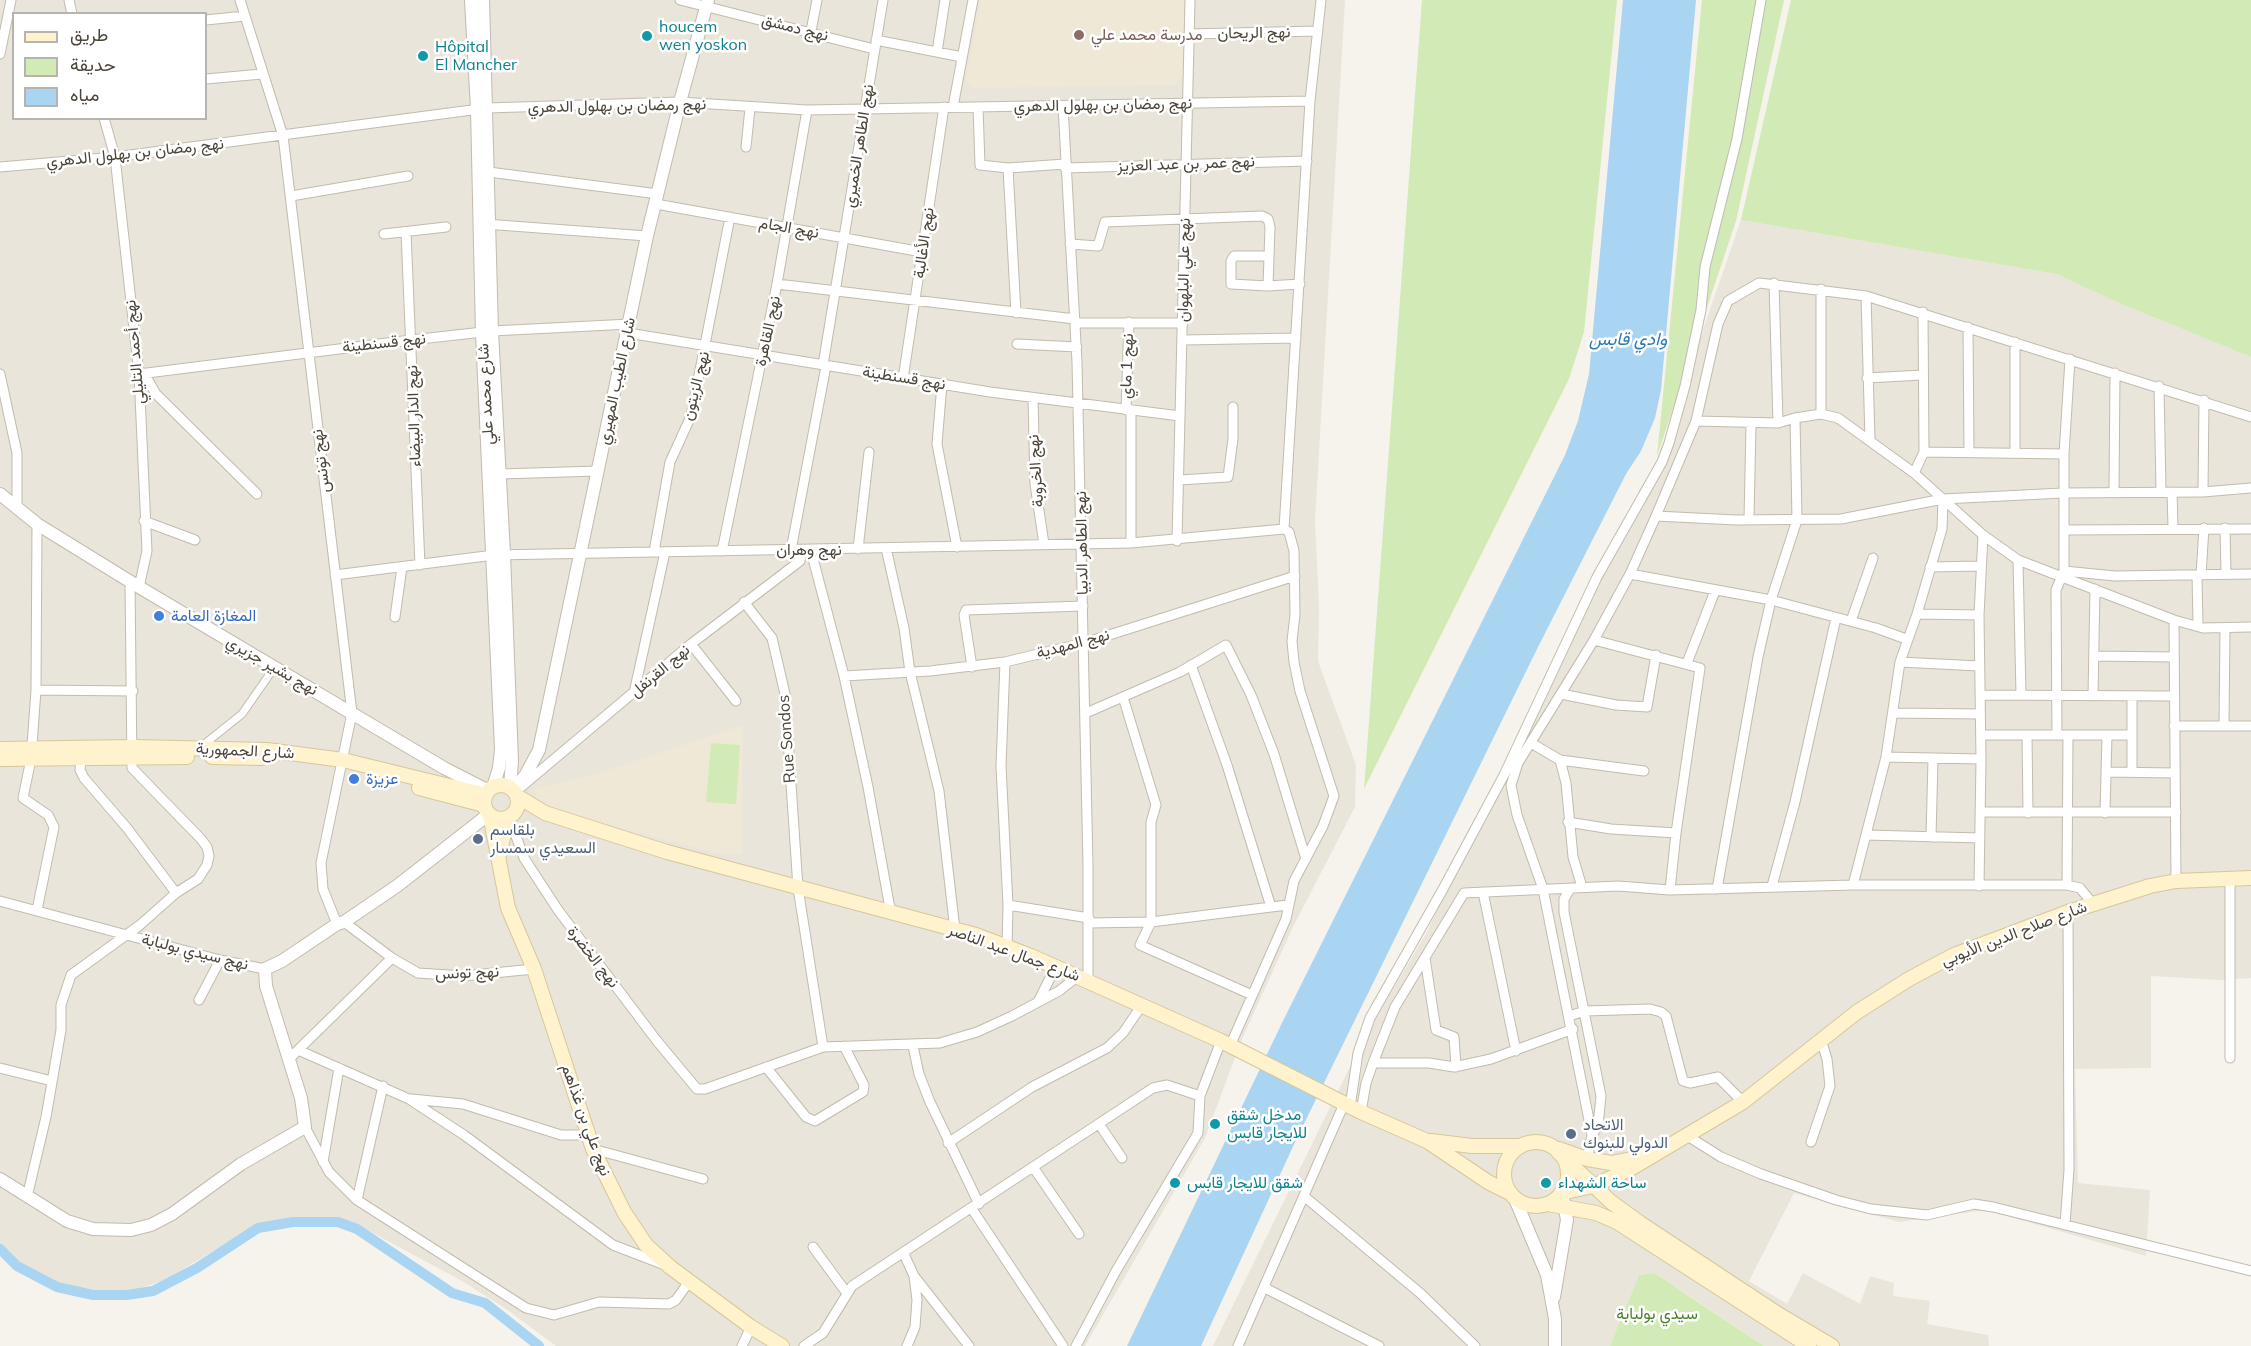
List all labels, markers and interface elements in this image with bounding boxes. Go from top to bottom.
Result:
street label: نهج دمشق [759,10,831,46]
legend [12,12,207,120]
place label: houcem wen yoskon [659,17,747,55]
text: طريق [70,23,108,46]
street label: نهج الريحان [1217,23,1291,43]
place label: مدرسة محمد علي [1091,25,1202,45]
marker: مدرسة محمد علي [1072,28,1086,42]
marker: houcem wen yoskon [640,29,654,43]
place label: Hôpital El Mancher [435,37,517,75]
marker: Hôpital El Mancher [416,49,430,63]
text: حديقة [70,53,116,76]
text: مياه [70,83,99,106]
street label: نهج الطاهر الخميري [840,83,878,209]
street label: نهج رمضان بن بهلول الدهري [1014,94,1192,116]
street label: نهج رمضان بن بهلول الدهري [528,95,706,117]
street label: نهج رمضان بن بهلول الدهري [45,134,225,172]
street label: نهج عمر بن عبد العزيز [1117,152,1255,176]
street label: نهج الأغالبة [910,206,938,280]
street label: نهج الجام [757,213,821,243]
street label: نهج علي البلهوان [1173,218,1195,322]
street label: نهج القاهرة [751,294,785,368]
street label: نهج أحمد التليلي [121,299,149,405]
street label: شارع الطيب المهيري [594,316,640,446]
street label: نهج قسنطينة [341,329,427,357]
water label: وادي قابس [1589,329,1667,351]
street label: نهج 1 ماي [1116,333,1138,399]
street label: شارع محمد علي [474,343,498,445]
street label: نهج الزيتون [678,349,714,423]
street label: نهج قسنطينة [861,362,947,394]
street label: نهج الدار البيضاء [403,365,425,467]
street label: نهج تونس [308,428,334,494]
street label: نهج الخروبة [1024,434,1048,508]
street label: نهج الطاهر الدبيا [1071,491,1093,595]
street label: نهج وهران [776,540,842,560]
place label: المغازة العامة [171,606,256,626]
marker: المغازة العامة [152,609,166,623]
street label: نهج المهدية [1034,625,1112,663]
street label: نهج بشير جزيري [223,632,321,700]
street label: نهج القرنفل [626,640,694,702]
street label: Rue Sondos [774,694,800,784]
street label: شارع الجمهورية [195,739,295,763]
place label: عزيزة [366,769,398,789]
marker: عزيزة [347,772,361,786]
place label: بلقاسم السعيدي سمسار [490,820,596,858]
marker: بلقاسم السعيدي سمسار [471,832,485,846]
street label: شارع صلاح الدين الأيوبي [1938,897,2090,971]
street label: شارع جمال عبد الناصر [945,920,1083,986]
street label: نهج الخضرة [563,922,623,992]
street label: نهج سيدي بولبابة [140,929,250,975]
street label: نهج تونس [435,962,499,984]
street label: نهج علي بن غذاهم [557,1061,615,1179]
place label: مدخل شقق للايجار قابس [1227,1105,1307,1143]
place label: الاتحاد الدولي للبنوك [1583,1115,1668,1153]
marker: مدخل شقق للايجار قابس [1208,1117,1222,1131]
marker: الاتحاد الدولي للبنوك [1564,1127,1578,1141]
place label: شقق للايجار قابس [1187,1173,1303,1193]
place label: ساحة الشهداء [1558,1173,1646,1193]
marker: شقق للايجار قابس [1168,1176,1182,1190]
marker: ساحة الشهداء [1539,1176,1553,1190]
park label: سيدي بولبابة [1616,1304,1698,1324]

